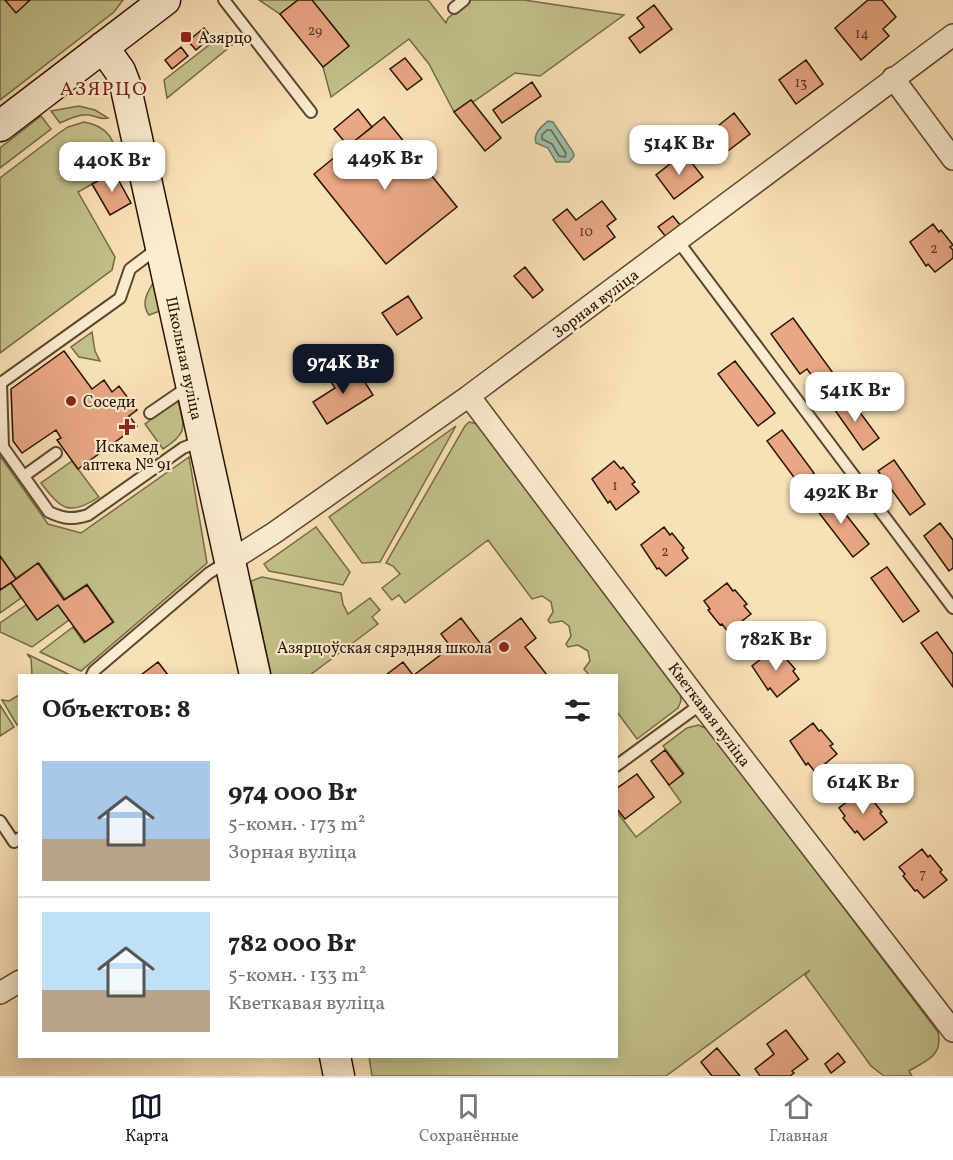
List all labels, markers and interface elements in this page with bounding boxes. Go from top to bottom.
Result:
house number: 29 [308,22,322,41]
house number: 14 [855,25,869,44]
place label: Азярцо [198,28,252,50]
marker: Азярцо [179,30,193,44]
house number: 13 [795,74,807,93]
district label: АЗЯРЦО [60,76,148,104]
pin: 514K Br [624,125,734,176]
text: 514K Br [643,130,715,158]
pin: 449K Br [330,140,440,191]
pin: 440K Br [57,142,167,193]
text: 449K Br [347,145,423,173]
text: 440K Br [73,147,151,175]
house number: 10 [579,223,593,242]
house number: 2 [930,240,938,259]
street label: Зорная вуліца [548,265,644,344]
street label: Школьная вуліца [159,295,207,422]
pin: 974K Br [288,344,398,395]
text: 974K Br [307,349,379,377]
pin: 541K Br [800,372,910,423]
text: 541K Br [819,377,891,405]
place label: Соседи [83,392,136,414]
marker: Соседи [64,394,78,408]
marker: Искамед аптека № 91 [120,420,134,434]
place label: Искамед аптека № 91 [83,437,171,477]
pin: 492K Br [786,474,896,525]
house number: 1 [612,477,618,496]
text: 492K Br [804,479,878,507]
house number: 2 [661,543,669,562]
pin: 782K Br [721,621,831,672]
text: 782K Br [740,626,812,654]
place label: Азярцоўская сярэдняя школа [277,638,492,660]
marker: Азярцоўская сярэдняя школа [497,640,511,654]
street label: Кветкавая вуліца [662,658,755,772]
text: Объектов: 8 [42,692,191,728]
icon: filters [561,694,594,727]
pin: 614K Br [808,764,918,815]
text: 614K Br [827,769,899,797]
text: 974 000 Br [228,775,357,811]
icon: home [90,785,162,857]
text: 5-комн. · 173 m² [228,811,365,839]
text: Зорная вуліца [228,839,357,867]
house number: 7 [920,865,927,884]
text: 782 000 Br [228,926,356,962]
icon: home [90,936,162,1008]
text: 5-комн. · 133 m² [228,962,366,990]
text: Кветкавая вуліца [228,990,385,1018]
tab: Карта [125,1090,169,1148]
tab: Сохранённые [419,1090,519,1148]
tab: Главная [769,1090,828,1148]

